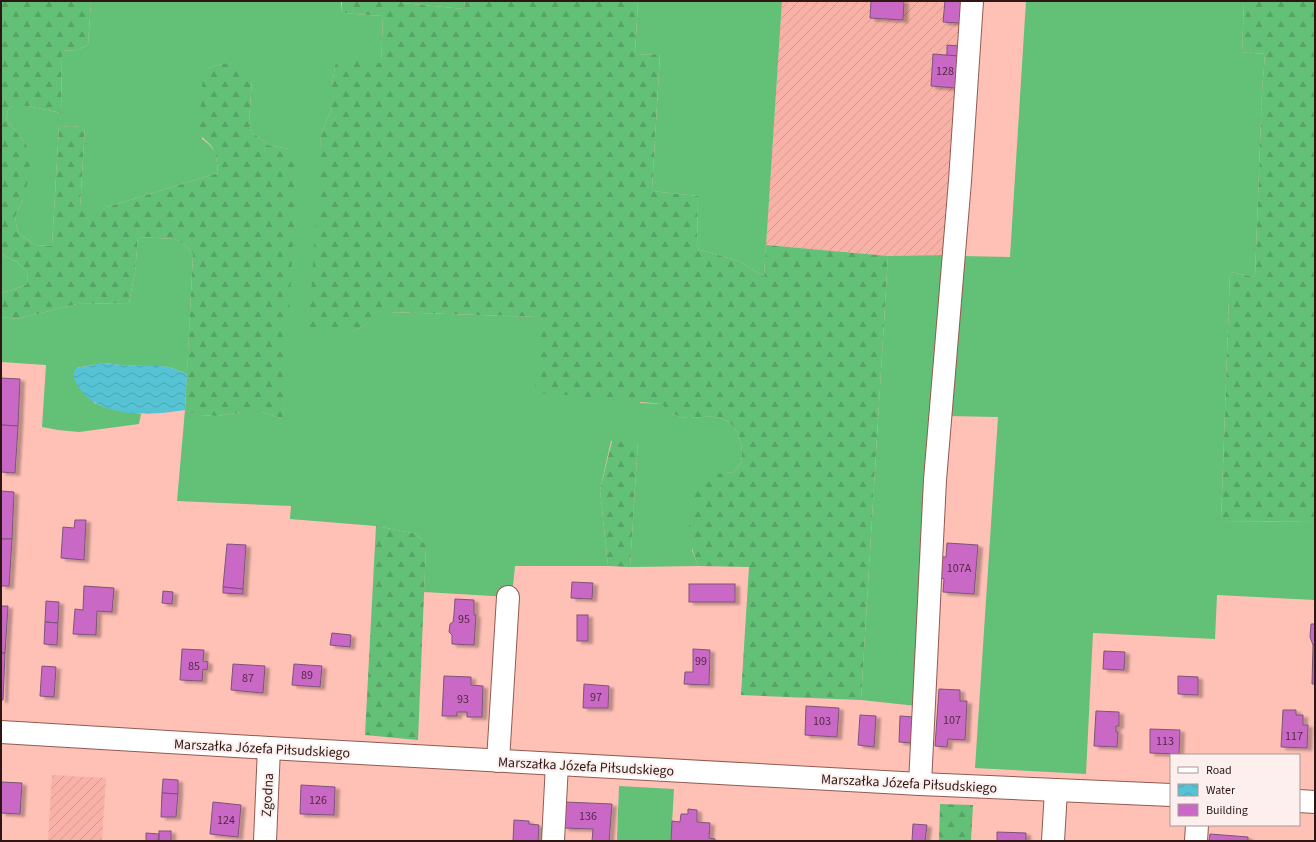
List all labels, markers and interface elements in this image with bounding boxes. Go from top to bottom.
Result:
house number: 128 [936,63,954,80]
house number: 107A [947,560,972,577]
house number: 95 [458,611,470,628]
house number: 99 [695,653,707,670]
house number: 85 [188,658,200,675]
house number: 89 [301,667,313,684]
house number: 87 [242,670,254,687]
house number: 97 [590,689,602,706]
house number: 93 [457,691,469,708]
house number: 107 [943,712,961,729]
house number: 103 [813,713,831,730]
house number: 117 [1285,728,1303,745]
house number: 113 [1156,733,1174,750]
street label: Marszałka Józefa Piłsudskiego [173,734,351,764]
street label: Marszałka Józefa Piłsudskiego [497,752,675,782]
legend [1170,754,1300,826]
text: Road [1206,762,1232,779]
street label: Marszałka Józefa Piłsudskiego [820,769,998,799]
street label: Zgodna [257,772,279,818]
text: Water [1206,782,1236,799]
house number: 126 [309,792,327,809]
text: Building [1206,802,1248,819]
house number: 136 [579,808,597,825]
house number: 124 [217,812,235,829]

